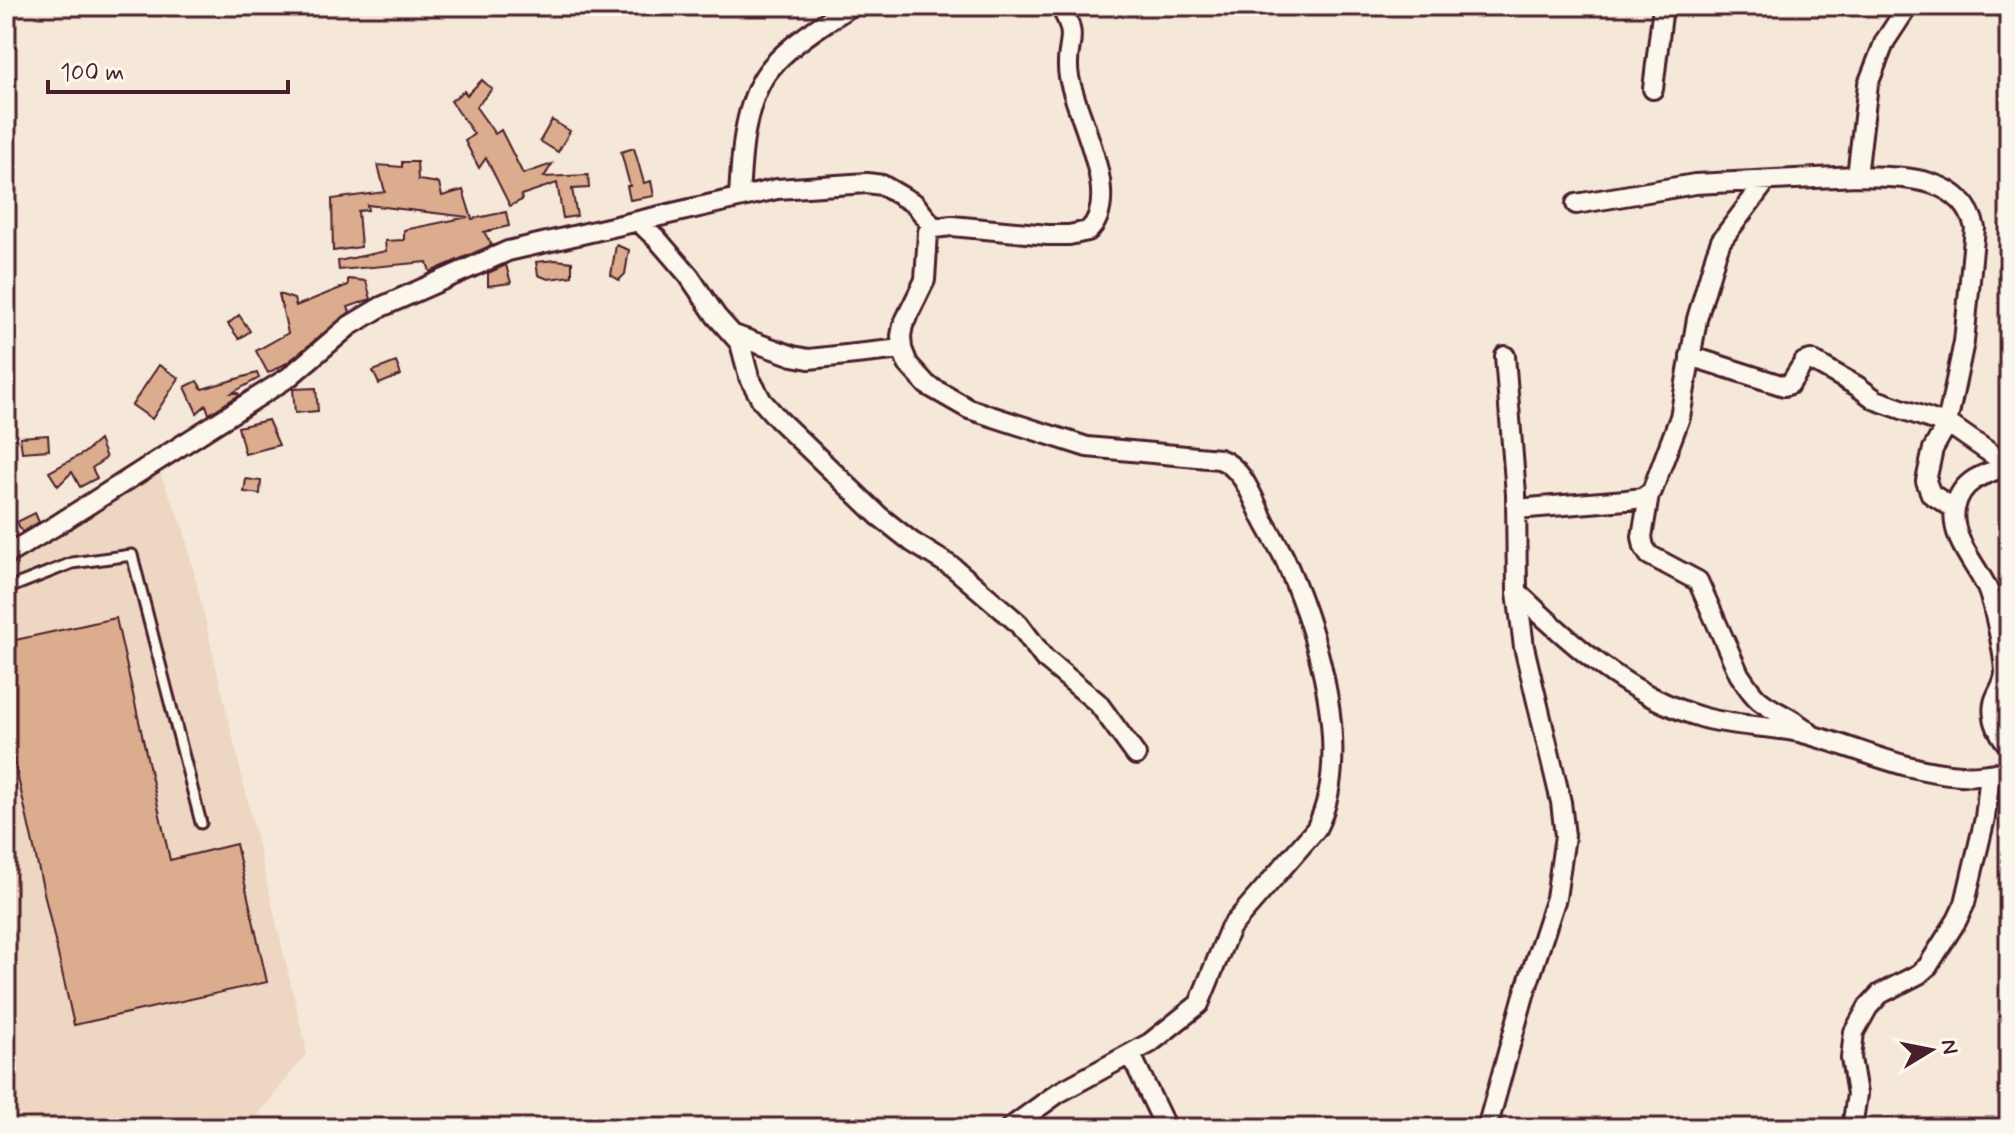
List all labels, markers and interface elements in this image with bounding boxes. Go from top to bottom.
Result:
scale bar [48,44,288,94]
text: 100 m [60,58,124,89]
north arrow [1891,1010,1971,1090]
text: N [1934,1037,1964,1057]

